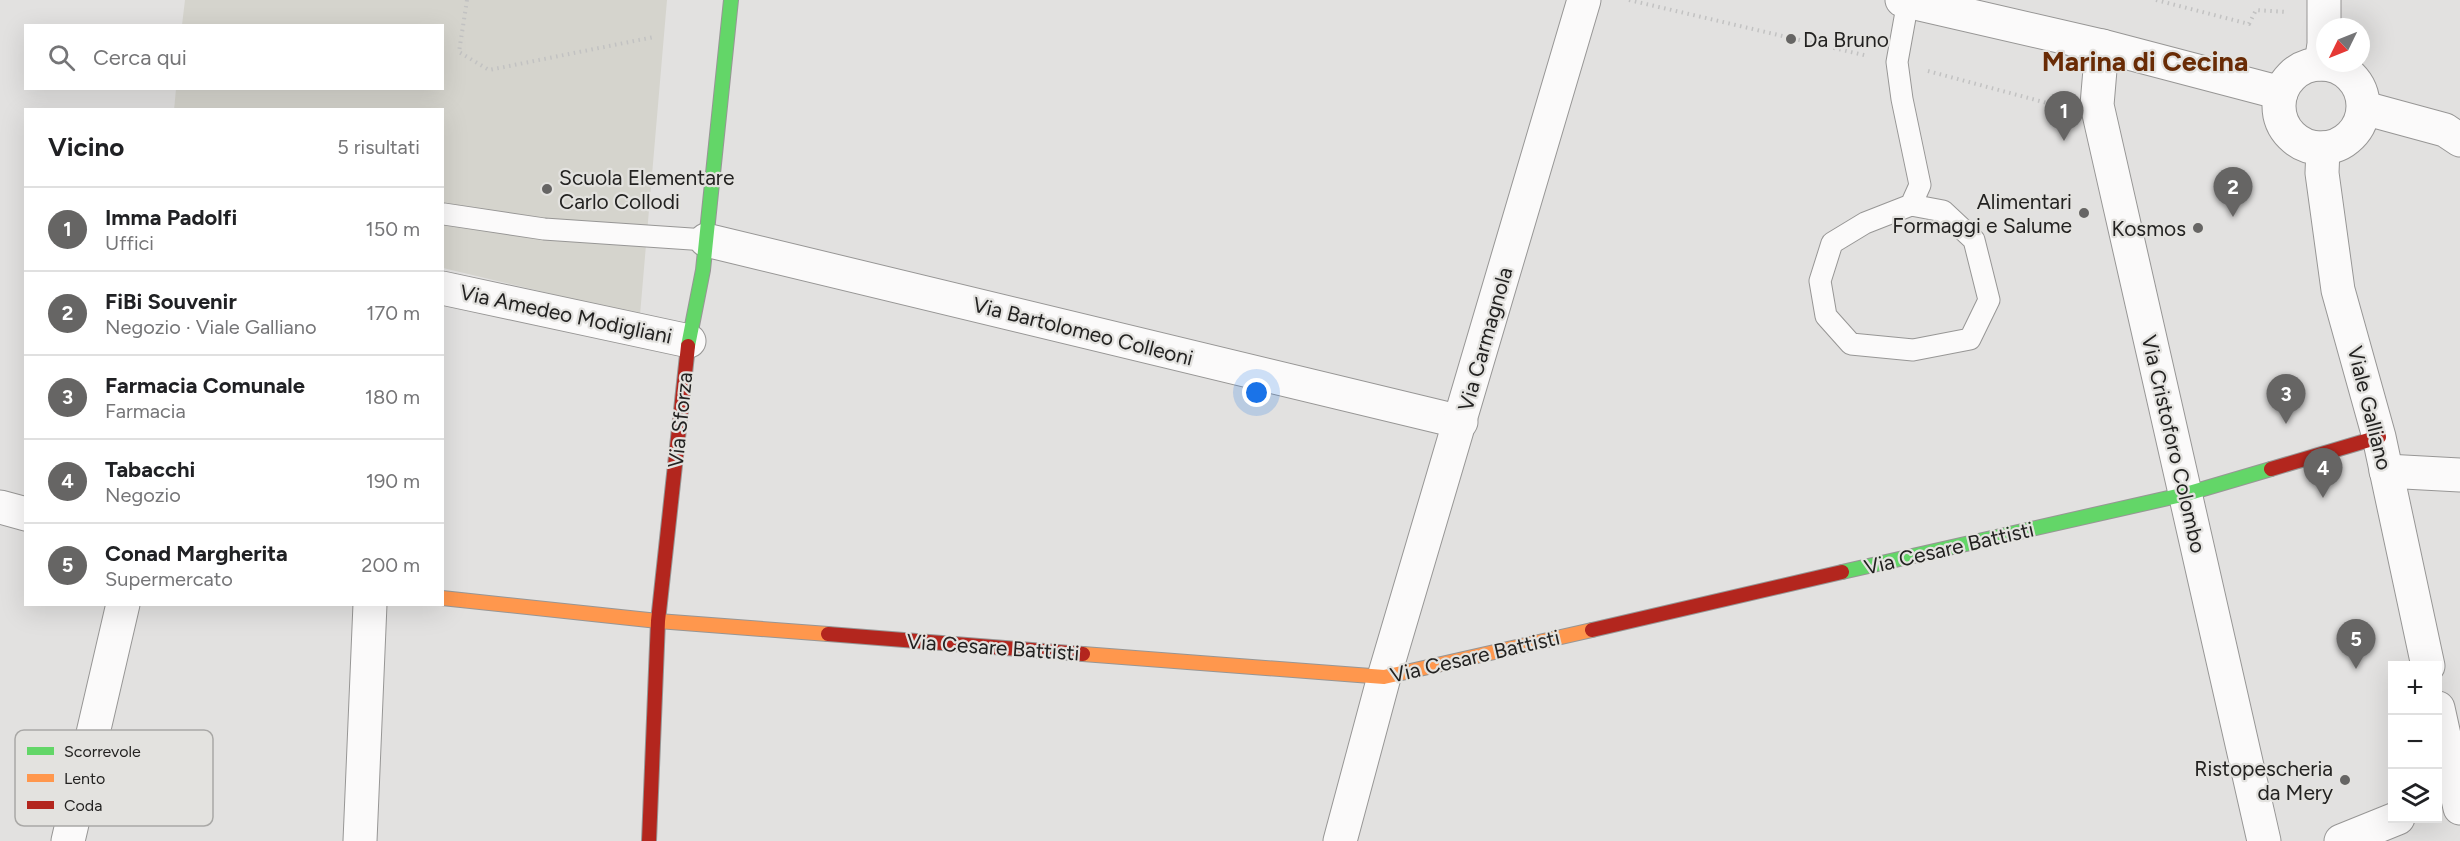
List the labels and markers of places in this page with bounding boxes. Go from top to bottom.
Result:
place label: Da Bruno [1803,27,1889,52]
marker: Da Bruno [1784,32,1798,46]
pin: 1 [2044,92,2084,141]
place label: Scuola Elementare Carlo Collodi [559,165,734,214]
pin: 2 [2214,168,2252,217]
marker: Scuola Elementare Carlo Collodi [540,182,554,196]
place label: Alimentari Formaggi e Salume [1892,189,2072,238]
marker: Alimentari Formaggi e Salume [2077,206,2091,220]
place label: Kosmos [2112,216,2186,241]
marker: Kosmos [2191,221,2205,235]
pin: 3 [2266,374,2306,424]
pin: 4 [2304,448,2342,498]
pin: 5 [2336,620,2376,669]
place label: Ristopescheria da Mery [2194,756,2333,805]
marker: Ristopescheria da Mery [2338,773,2352,787]

